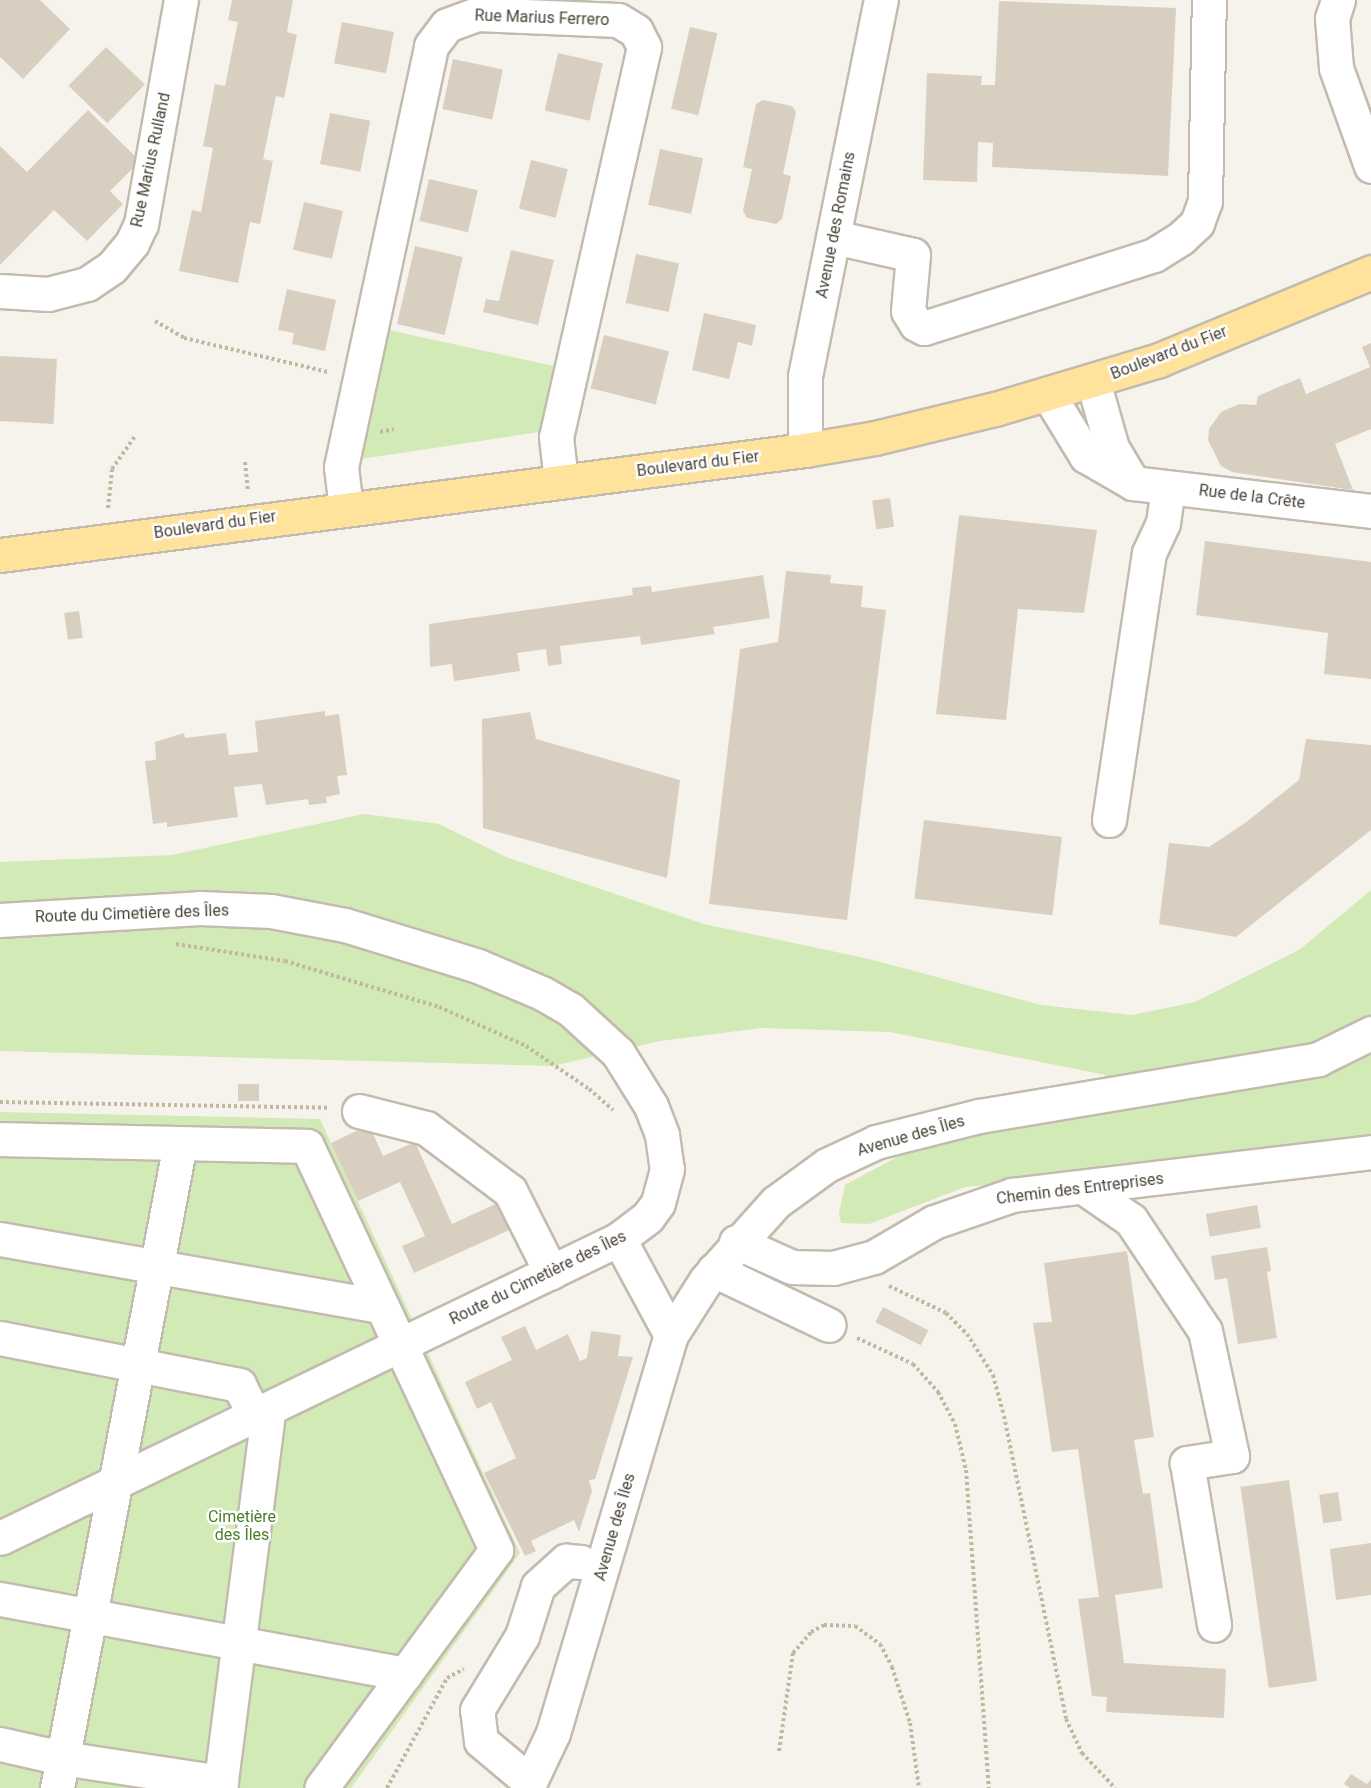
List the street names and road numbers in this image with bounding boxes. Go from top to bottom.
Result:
street label: Rue Marius Ferrero [474,6,610,30]
street label: Rue Marius Rulland [127,91,175,229]
street label: Avenue des Romains [812,150,860,300]
street label: Boulevard du Fier [1108,322,1230,384]
street label: Boulevard du Fier [636,447,760,481]
street label: Rue de la Crête [1198,481,1306,513]
street label: Boulevard du Fier [153,507,277,543]
street label: Route du Cimetière des Îles [35,901,229,927]
street label: Avenue des Îles [855,1111,967,1161]
street label: Chemin des Entreprises [995,1169,1165,1209]
street label: Route du Cimetière des Îles [447,1227,629,1329]
street label: Avenue des Îles [590,1471,640,1583]

